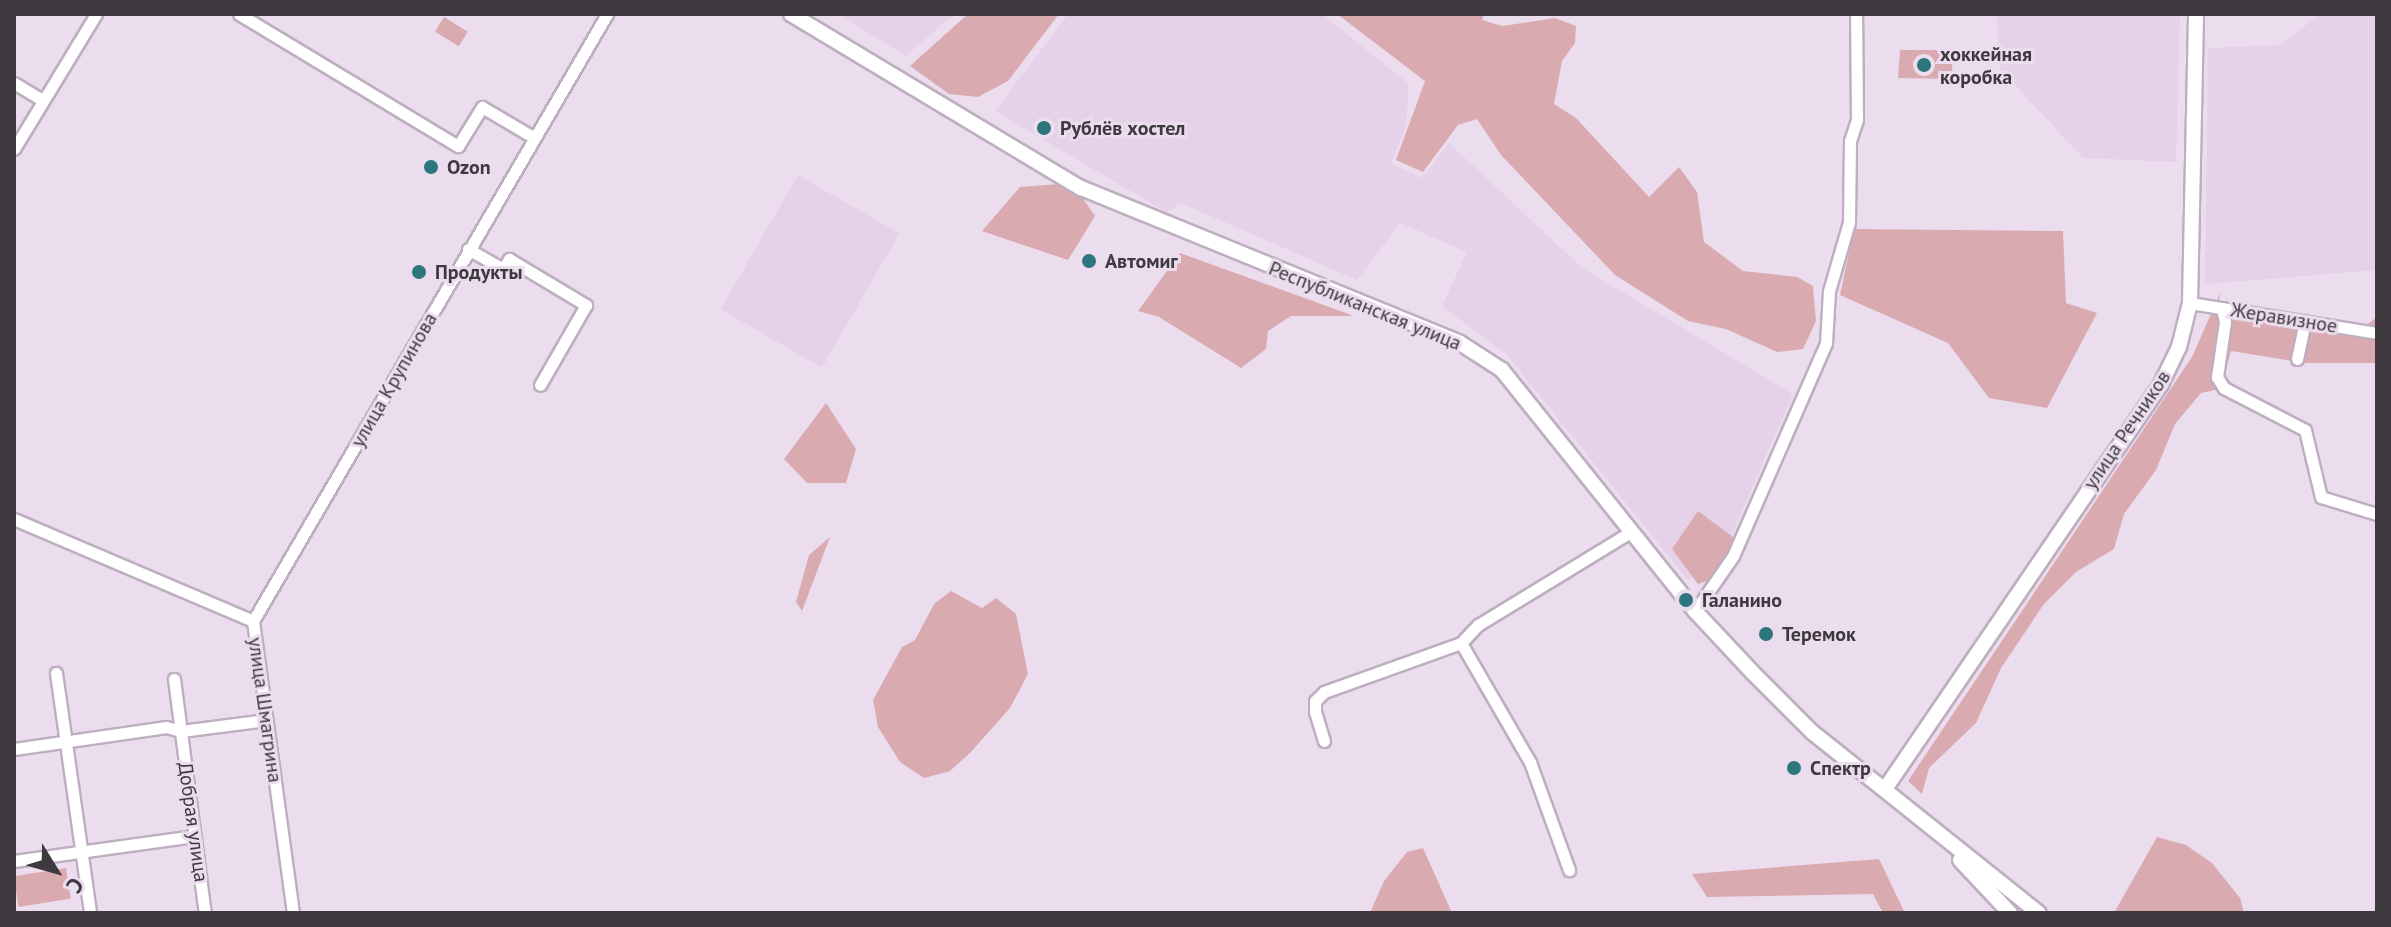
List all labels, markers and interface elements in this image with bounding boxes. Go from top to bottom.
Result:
place label: хоккейная коробка [1940,42,2032,89]
marker: хоккейная коробка [1915,56,1933,74]
place label: Рублёв хостел [1060,116,1185,140]
marker: Рублёв хостел [1035,119,1053,137]
place label: Ozon [447,155,491,179]
marker: Ozon [422,158,440,176]
place label: Автомиг [1105,249,1178,273]
marker: Автомиг [1080,252,1098,270]
street label: Республиканская улица [1265,256,1465,356]
place label: Продукты [435,260,522,284]
marker: Продукты [410,263,428,281]
street label: Жеравизное [2229,298,2339,338]
street label: улица Крупинова [346,308,442,452]
street label: улица Речников [2078,366,2176,494]
place label: Галанино [1702,588,1782,612]
marker: Галанино [1677,591,1695,609]
place label: Теремок [1782,622,1856,646]
marker: Теремок [1757,625,1775,643]
street label: улица Шмагрина [243,636,287,784]
place label: Спектр [1810,756,1871,780]
marker: Спектр [1785,759,1803,777]
street label: Добрая улица [173,760,213,884]
north arrow [16,831,96,911]
text: С [60,872,90,899]

